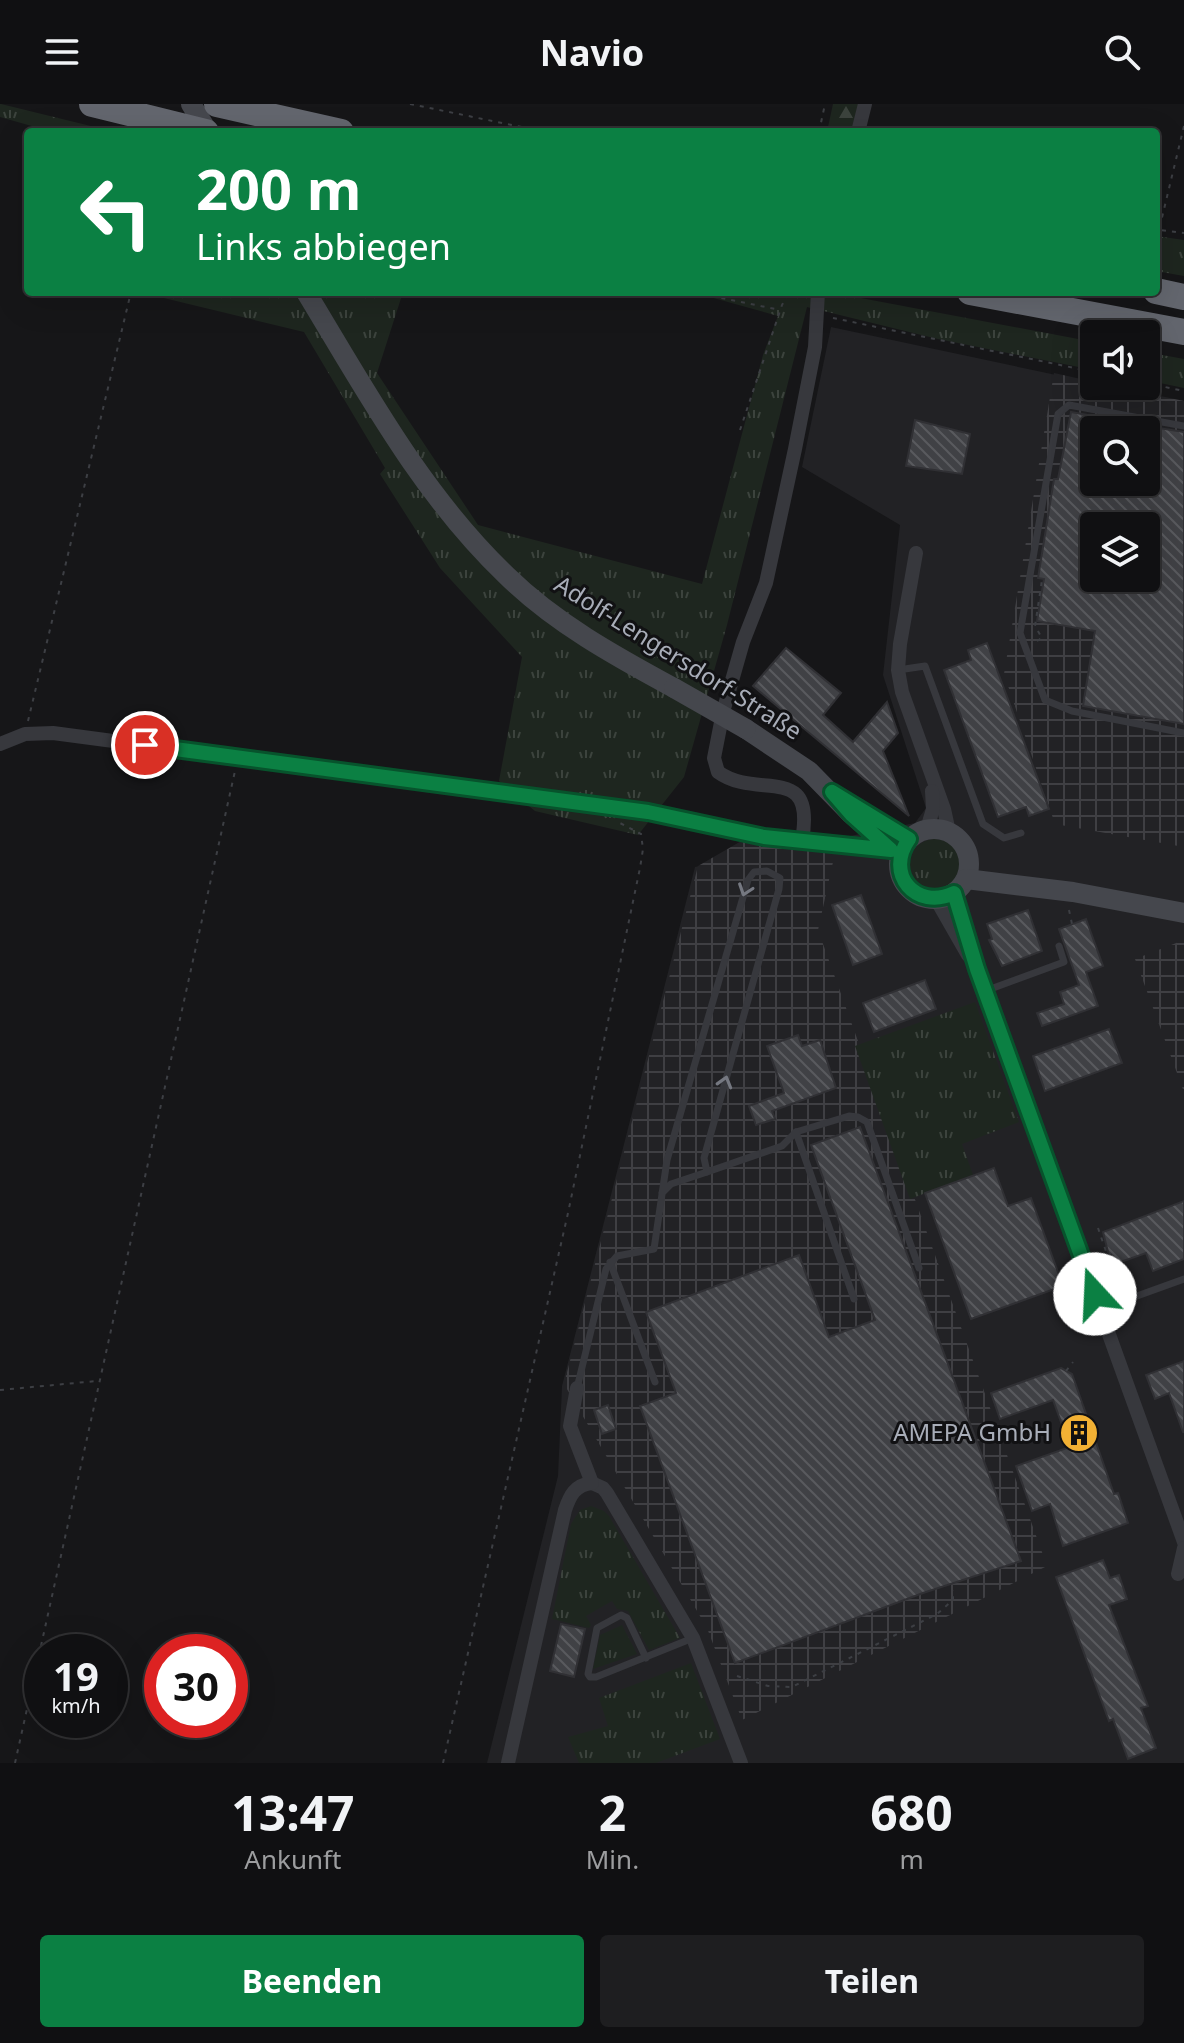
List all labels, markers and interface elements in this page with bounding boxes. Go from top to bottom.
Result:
text: Navio [540,28,644,77]
icon: menu [40,30,84,74]
icon: search [1100,30,1144,74]
text: 200 m [196,150,361,226]
icon: left [64,160,168,264]
text: Links abbiegen [196,222,451,271]
map controls [1080,320,1160,592]
button: sound [1080,320,1160,400]
button: search [1080,416,1160,496]
button: layers [1080,512,1160,592]
street label: Adolf-Lengersdorf-Straße [549,567,809,747]
pin [111,711,179,779]
icon: arrive [123,723,167,767]
one-way arrow [739,882,755,896]
one-way arrow [716,1076,732,1090]
position arrow [1053,1252,1137,1336]
building icon: AMEPA GmbH [1058,1412,1100,1454]
place label: AMEPA GmbH [893,1415,1051,1448]
speed limit sign: 30 [144,1634,248,1738]
text: 19 [53,1648,99,1703]
text: km/h [51,1692,101,1719]
text: 13:47 [231,1780,355,1845]
text: 2 [599,1780,626,1845]
text: 680 [870,1780,953,1845]
text: Ankunft [244,1841,341,1877]
text: Min. [586,1841,639,1877]
text: m [899,1841,924,1877]
button: Beenden [40,1935,584,2027]
button: Teilen [600,1935,1144,2027]

